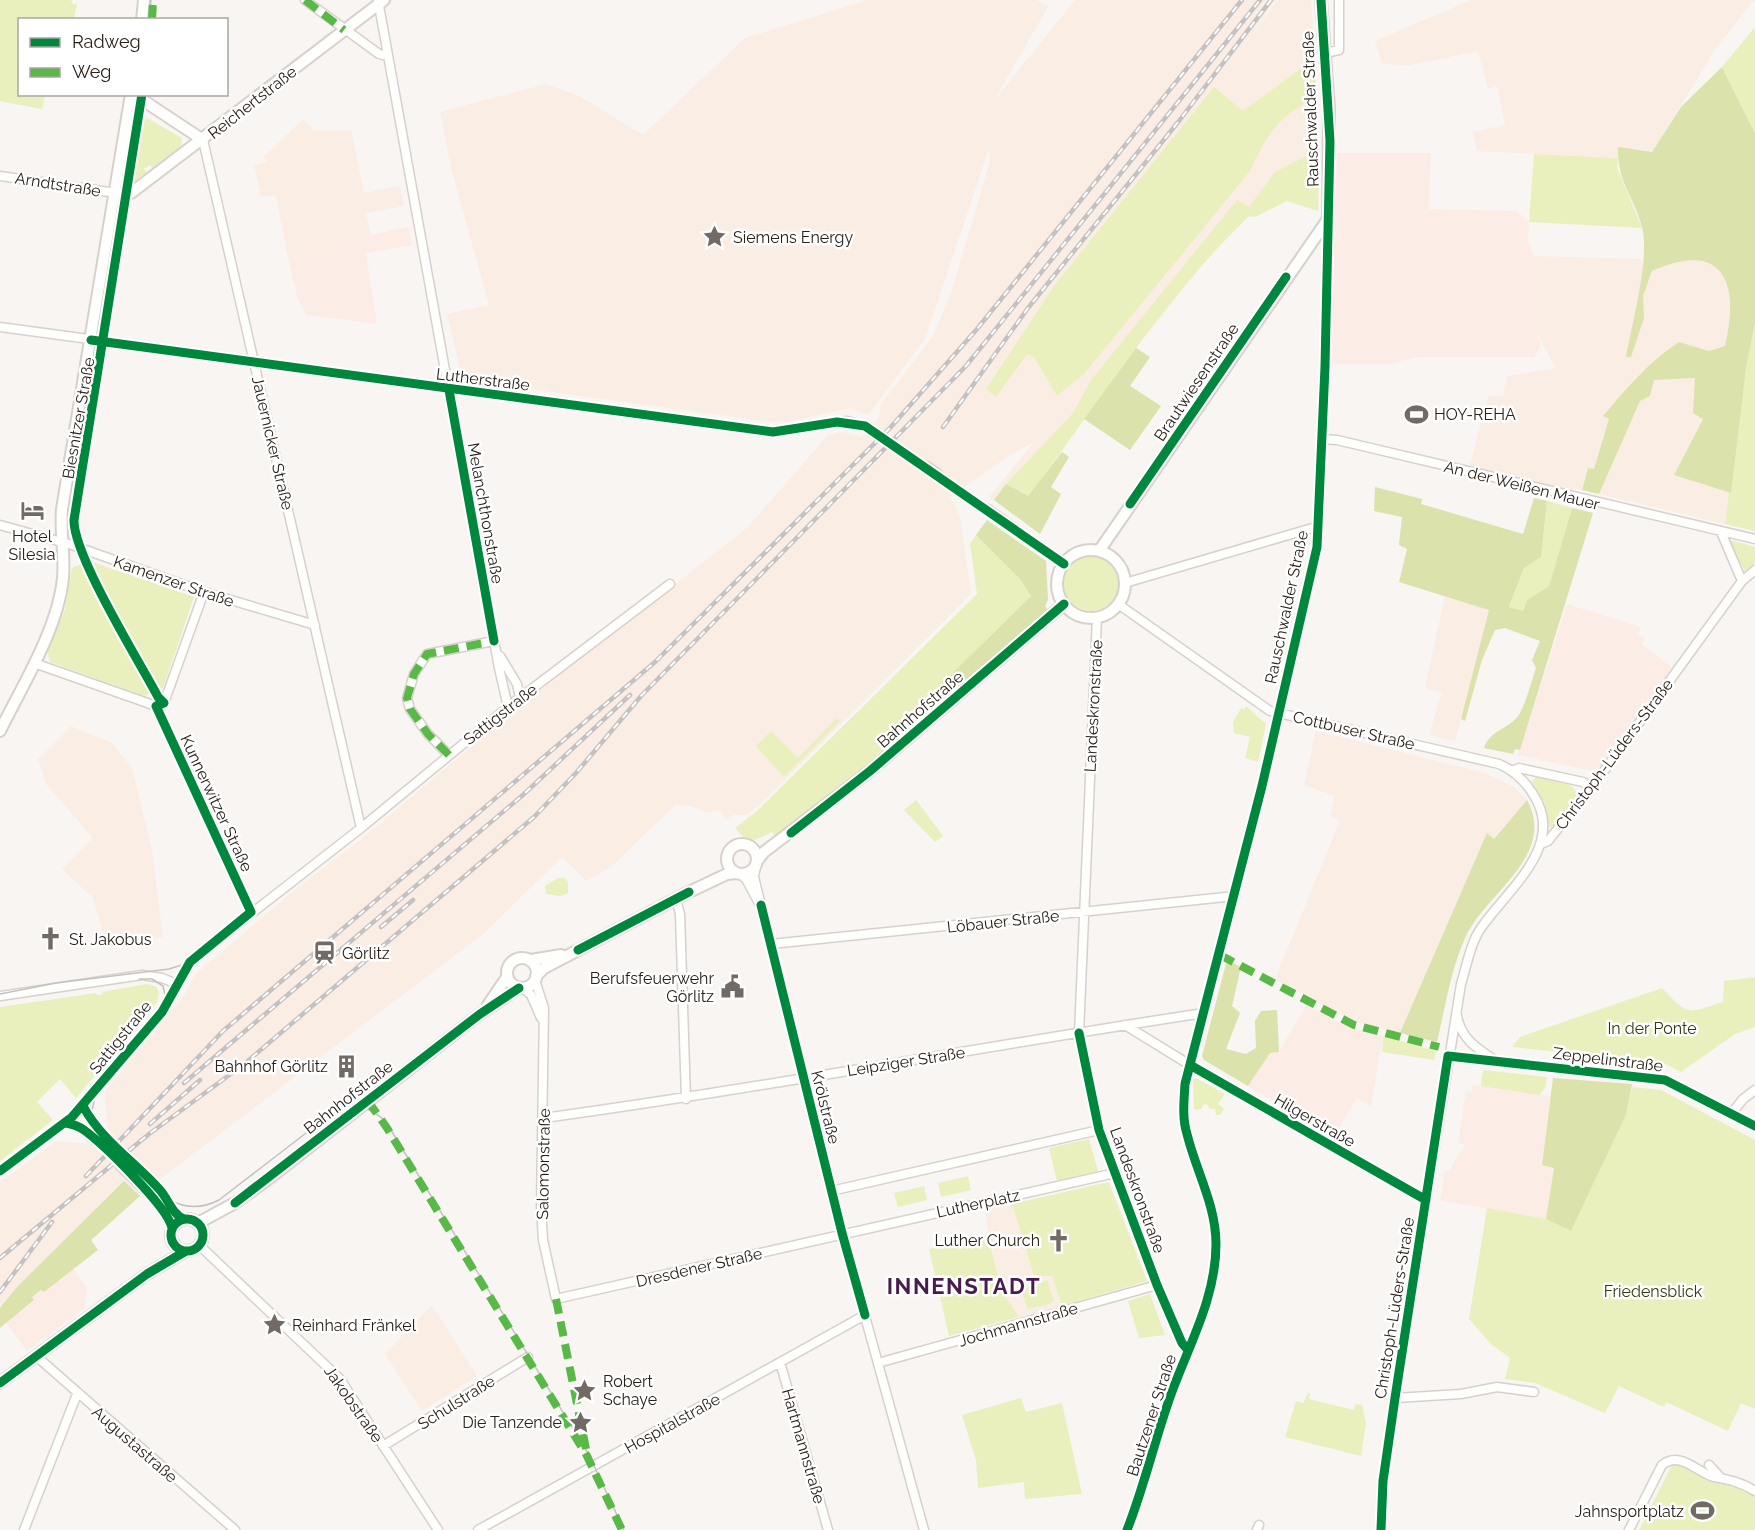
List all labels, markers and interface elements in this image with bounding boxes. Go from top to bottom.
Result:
legend [18,18,228,96]
text: Radweg [72,31,141,52]
street label: Rauschwalder Straße [1298,31,1323,187]
text: Weg [72,61,111,82]
street label: Reichertstraße [204,62,300,143]
street label: Arndtstraße [14,168,102,201]
place icon: Siemens Energy [702,224,728,250]
place label: Siemens Energy [733,228,853,247]
street label: Brautwiesenstraße [1150,320,1243,445]
street label: Biesnitzer Straße [58,356,99,480]
street label: Lutherstraße [435,364,531,395]
street label: Jauernicker Straße [248,374,297,512]
sports icon: HOY-REHA [1403,401,1429,427]
place label: HOY-REHA [1434,405,1516,424]
street label: Melanchthonstraße [464,441,507,585]
street label: An der Weißen Mauer [1442,457,1602,514]
hotel icon: Hotel Silesia [19,498,45,524]
place label: Hotel Silesia [9,527,55,564]
street label: Rauschwalder Straße [1261,529,1312,685]
street label: Kamenzer Straße [111,552,237,611]
street label: Landeskronstraße [1081,639,1106,773]
street label: Bahnhofstraße [873,667,967,752]
street label: Christoph-Lüders-Straße [1552,675,1677,833]
street label: Sattigstraße [460,680,541,749]
street label: Cottbuser Straße [1291,707,1417,754]
street label: Kunnerwitzer Straße [176,732,257,875]
street label: Löbauer Straße [946,906,1060,937]
church icon: St. Jakobus [38,926,64,952]
place label: St. Jakobus [69,930,152,949]
station icon: Görlitz [311,940,337,966]
place label: Görlitz [342,944,390,963]
place label: Berufsfeuerwehr Görlitz [590,969,714,1006]
public building icon: Berufsfeuerwehr Görlitz [719,974,745,1000]
street label: Sattigstraße [85,997,155,1078]
park label: In der Ponte [1607,1019,1697,1038]
street label: Leipziger Straße [846,1043,966,1080]
street label: Zeppelinstraße [1552,1043,1664,1076]
building icon: Bahnhof Görlitz [333,1053,359,1079]
place label: Bahnhof Görlitz [215,1057,328,1076]
street label: Bahnhofstraße [300,1057,397,1138]
street label: Krölstraße [807,1068,844,1146]
street label: Hilgerstraße [1271,1090,1359,1151]
street label: Salomonstraße [533,1108,554,1220]
street label: Landeskronstraße [1106,1125,1169,1256]
street label: Lutherplatz [935,1185,1022,1222]
street label: Christoph-Lüders-Straße [1371,1216,1418,1400]
church icon: Luther Church [1045,1227,1071,1253]
place label: Luther Church [935,1231,1040,1250]
street label: Dresdener Straße [634,1244,764,1291]
district label: INNENSTADT [887,1273,1041,1299]
park label: Friedensblick [1604,1282,1703,1301]
street label: Jochmannstraße [956,1298,1080,1351]
place icon: Reinhard Fränkel [261,1312,287,1338]
place label: Reinhard Fränkel [292,1316,417,1335]
street label: Bautzener Straße [1123,1352,1180,1478]
street label: Jakobstraße [320,1362,387,1446]
street label: Schulstraße [414,1371,498,1434]
place label: Robert Schaye [603,1372,657,1409]
place icon: Robert Schaye [572,1377,598,1403]
street label: Hartmannstraße [778,1386,829,1506]
street label: Hospitalstraße [621,1389,723,1458]
street label: Augustastraße [88,1402,181,1487]
place icon: Die Tanzende [567,1409,593,1435]
place label: Die Tanzende [462,1413,562,1432]
sports icon: Jahnsportplatz [1689,1498,1715,1524]
place label: Jahnsportplatz [1575,1502,1684,1521]

